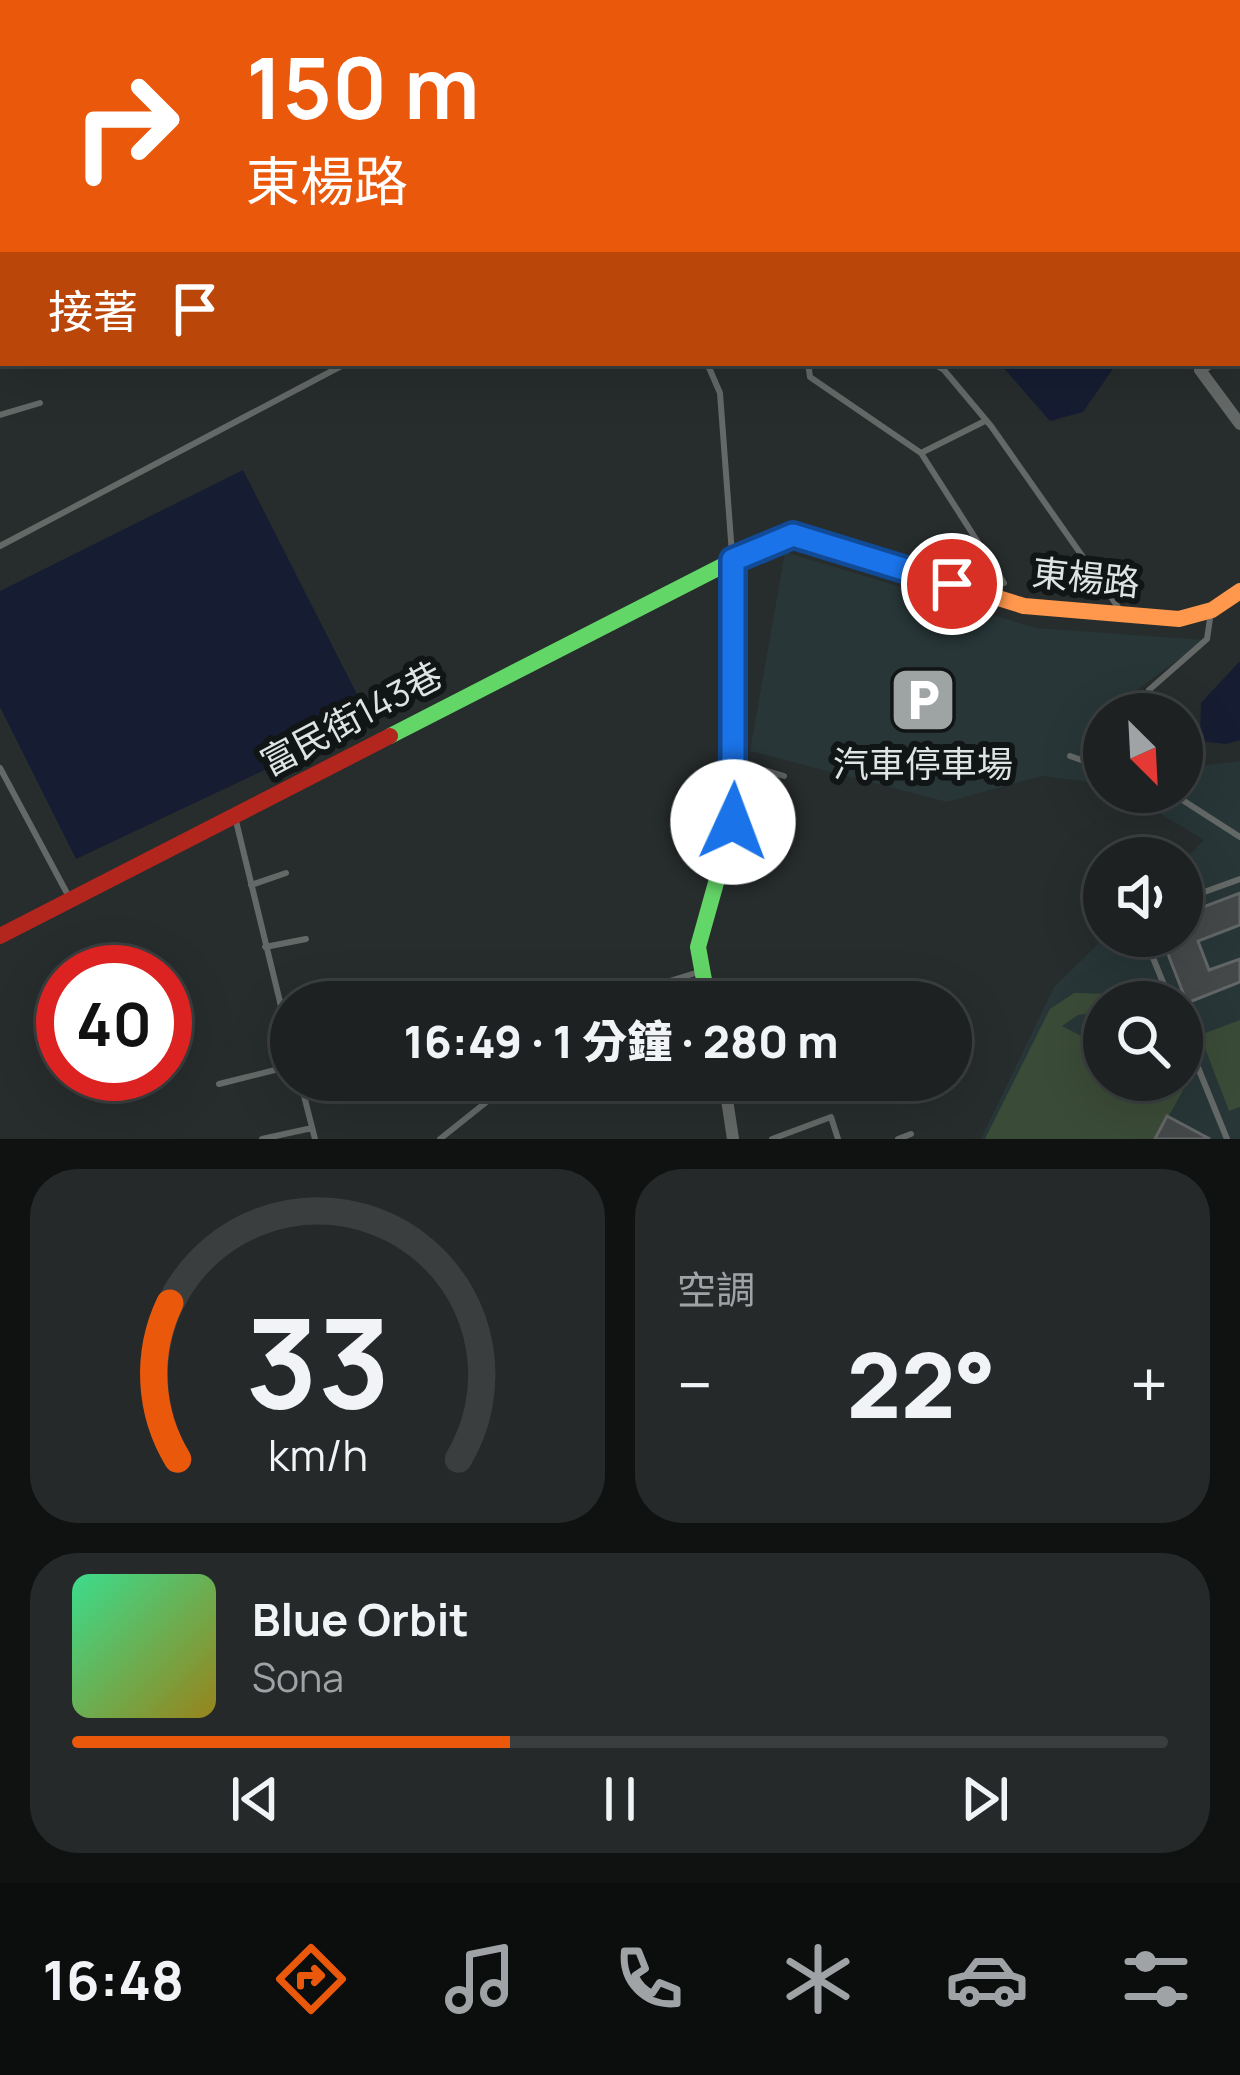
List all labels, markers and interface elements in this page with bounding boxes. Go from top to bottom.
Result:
text: 150 m [246,29,480,144]
icon: right [48,48,204,204]
text: 東楊路 [246,143,408,217]
icon: arrive [162,276,228,342]
text: 接著 [48,280,138,342]
pin [901,533,1003,635]
street label: 東楊路 [1030,547,1142,607]
icon: arrive [919,551,985,617]
street label: 富民街143巷 [252,650,450,786]
parking icon: 汽車停車場 [888,665,958,735]
north arrow [1083,693,1203,813]
map controls [1083,693,1203,1101]
place label: 汽車停車場 [833,739,1013,788]
position arrow [670,759,796,885]
button: sound [1083,837,1203,957]
speed limit sign: 40 [36,945,192,1101]
button: search [1083,981,1203,1101]
text: 16:49 · 1 分鐘 · 280 m [403,1010,839,1072]
text: 空調 [677,1262,755,1316]
text: 33 [245,1275,390,1445]
text: 22° [847,1322,996,1445]
text: − [677,1339,713,1429]
text: + [1130,1339,1168,1429]
text: km/h [268,1425,367,1484]
text: Blue Orbit [252,1588,469,1650]
text: Sona [252,1650,344,1704]
icon: previous [222,1766,288,1832]
icon: pause [587,1766,653,1832]
icon: next [952,1766,1018,1832]
icon: directions [269,1937,353,2021]
icon: music [438,1937,522,2021]
icon: phone [607,1937,691,2021]
icon: climate [776,1937,860,2021]
icon: car [945,1937,1029,2021]
icon: filters [1114,1937,1198,2021]
text: 16:48 [42,1942,184,2016]

